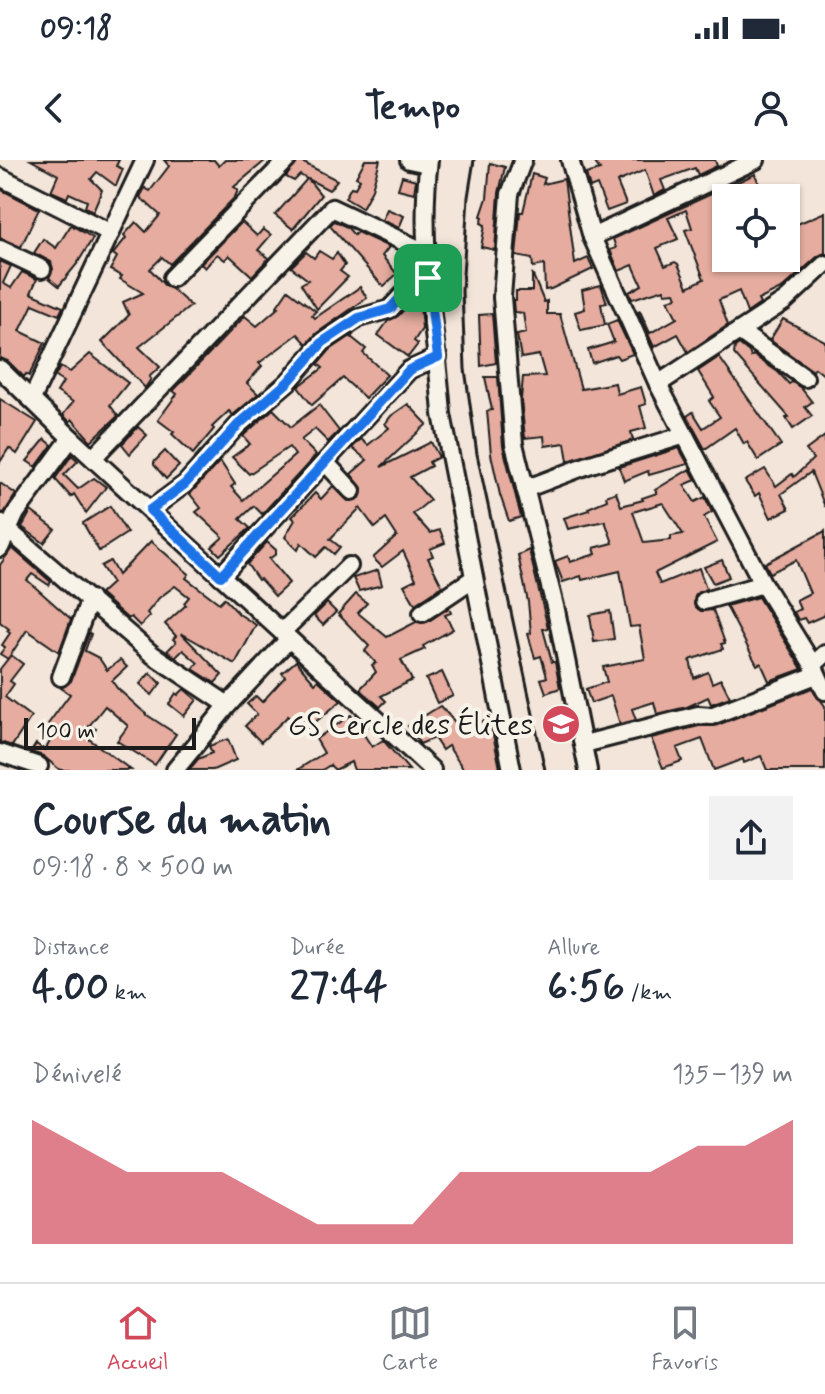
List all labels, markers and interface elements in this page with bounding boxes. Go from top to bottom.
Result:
text: 09:18 [40,9,113,48]
text: Tempo [365,85,460,132]
icon: back [32,86,76,130]
icon: person [749,86,793,130]
map controls [712,184,800,272]
button: locate [712,184,800,272]
pin [394,244,462,312]
icon: arrive [406,256,450,300]
school or university icon: GS Cercle des Élites [540,703,582,745]
place label: GS Cercle des Élites [288,706,533,745]
scale bar [24,714,196,750]
text: 100 m [36,718,95,746]
text: Course du matin [32,792,331,850]
button: share [709,796,793,880]
text: 09:18 · 8 × 500 m [32,851,233,885]
text: Distance [32,934,109,962]
text: Durée [290,934,345,962]
text: Allure [547,934,600,962]
text: 4.00 [32,962,109,1014]
text: 27:44 [290,962,388,1014]
text: 6:56 [547,962,625,1014]
text: km [109,979,147,1007]
text: /km [625,979,672,1007]
text: Dénivelé [32,1058,122,1092]
text: 135–139 m [672,1058,793,1092]
tab: Accueil [107,1301,168,1377]
tab: Carte [382,1301,438,1377]
tab: Favoris [652,1301,718,1377]

